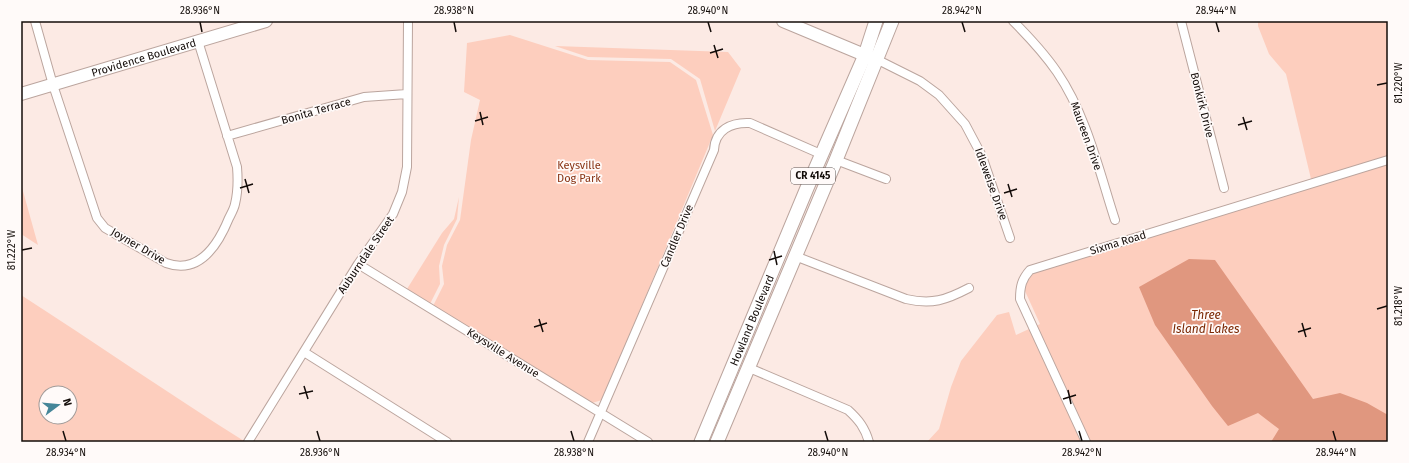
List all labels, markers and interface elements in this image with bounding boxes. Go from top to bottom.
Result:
text: 28.936°N [180,5,220,17]
text: 28.938°N [434,5,474,17]
text: 28.940°N [688,5,728,17]
text: 28.942°N [942,5,982,17]
text: 28.944°N [1196,5,1236,17]
street label: Providence Boulevard [90,36,197,79]
text: 81.220°W [1393,62,1405,103]
street label: Bonkirk Drive [1188,71,1216,139]
street label: Bonita Terrace [280,95,352,127]
street label: Maureen Drive [1068,100,1104,172]
street label: Idleweise Drive [972,146,1010,222]
park label: Keysville Dog Park [557,159,601,185]
road number: CR 4145 [791,168,835,184]
street label: Candler Drive [658,203,696,269]
street label: Auburndale Street [335,214,397,296]
street label: Joyner Drive [109,225,167,267]
street label: Sixma Road [1088,228,1148,258]
text: 81.222°W [6,229,18,270]
street label: Howland Boulevard [727,273,777,368]
text: 81.218°W [1393,285,1405,326]
water label: Three Island Lakes [1172,308,1240,336]
street label: Keysville Avenue [464,326,542,380]
north arrow [38,385,78,425]
text: N [60,397,74,408]
text: 28.934°N [46,447,86,459]
text: 28.936°N [300,447,340,459]
text: 28.938°N [554,447,594,459]
text: 28.940°N [808,447,848,459]
text: 28.942°N [1062,447,1102,459]
text: 28.944°N [1316,447,1356,459]

